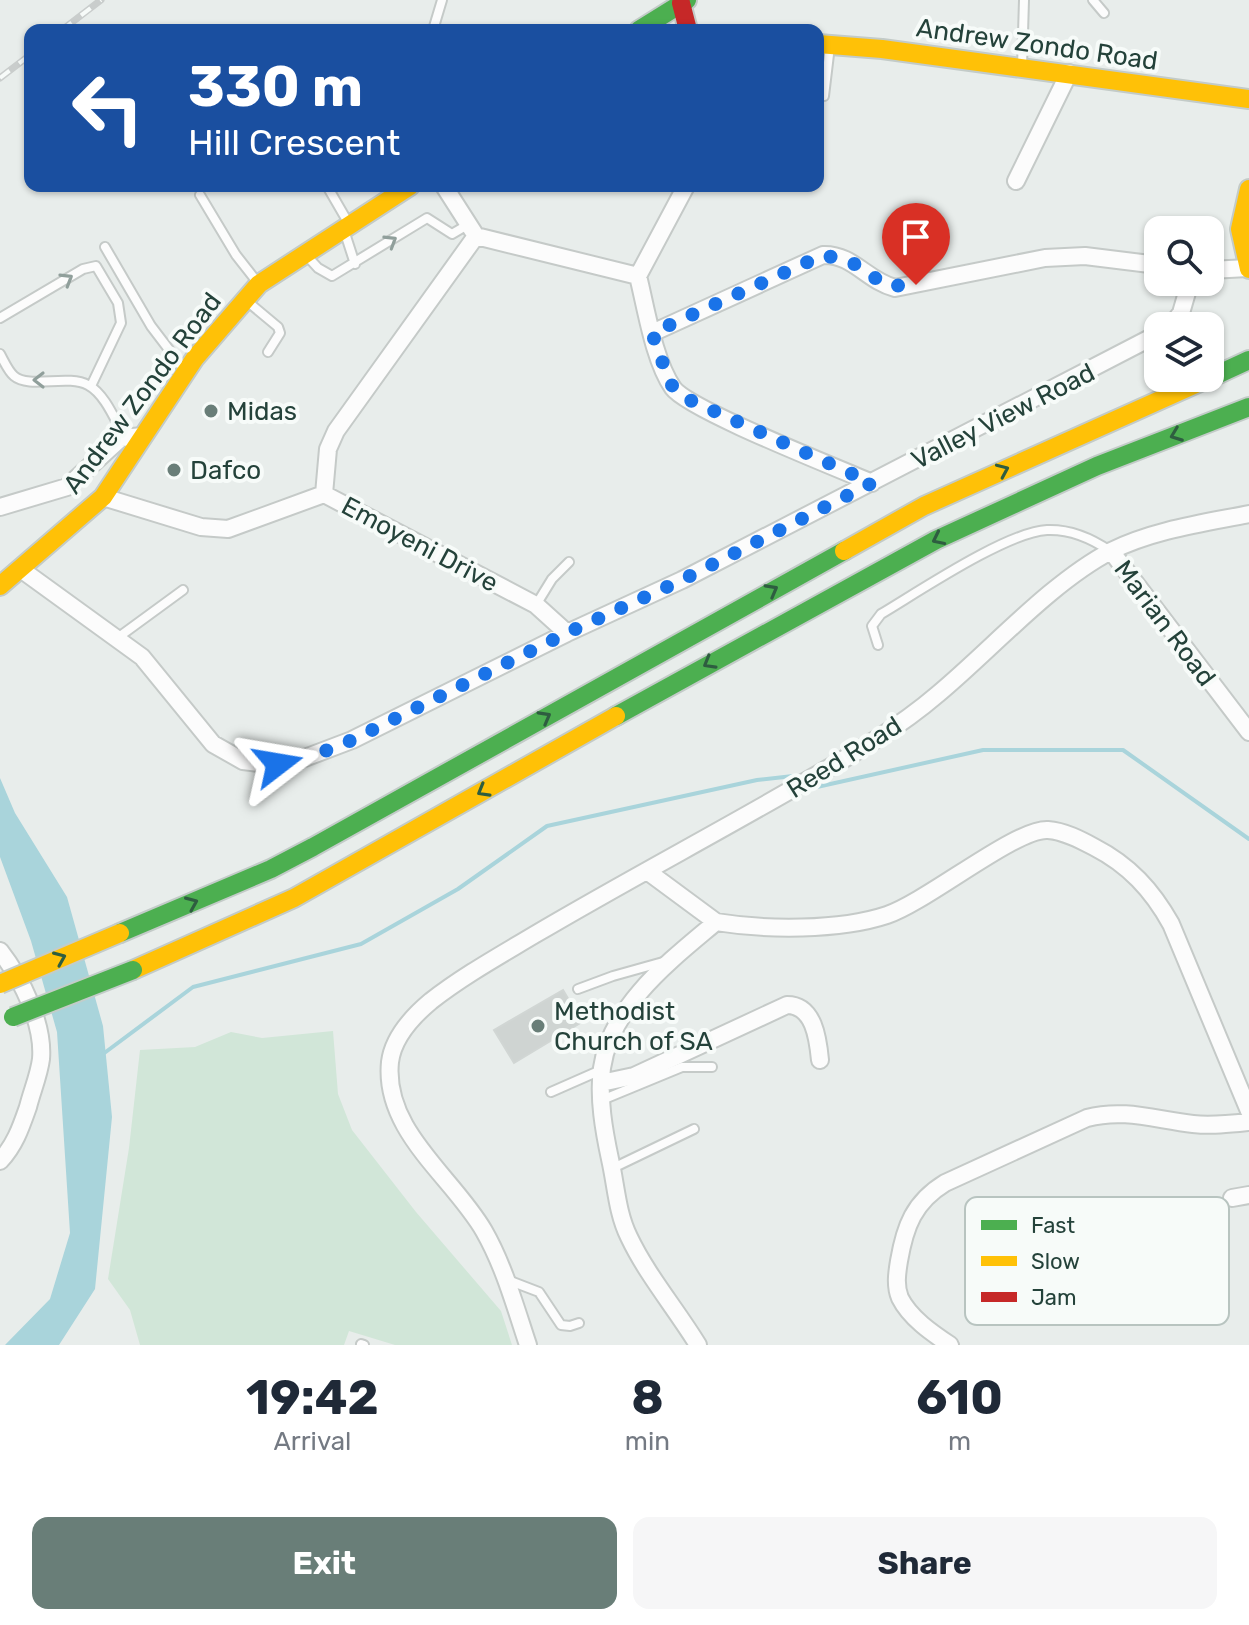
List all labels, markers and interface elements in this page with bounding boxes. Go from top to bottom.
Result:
street label: Andrew Zondo Road [914,12,1160,77]
text: 330 m [188,54,363,120]
icon: left [56,56,160,160]
text: Hill Crescent [188,121,400,164]
pin [882,203,950,285]
icon: arrive [894,215,938,259]
map controls [1144,216,1224,392]
button: search [1144,216,1224,296]
one-way arrow [383,236,397,251]
one-way arrow [58,273,73,288]
street label: Andrew Zondo Road [57,287,228,500]
button: layers [1144,312,1224,392]
street label: Valley View Road [906,357,1100,476]
one-way arrow [32,371,45,389]
place label: Midas [227,396,297,427]
marker: Midas [202,402,220,420]
one-way arrow [1170,425,1184,442]
place label: Dafco [190,455,261,486]
marker: Dafco [165,461,183,479]
one-way arrow [995,464,1009,480]
street label: Emoyeni Drive [336,490,503,599]
one-way arrow [932,529,946,545]
street label: Marian Road [1107,554,1222,692]
one-way arrow [764,584,778,600]
one-way arrow [704,653,718,669]
street label: Reed Road [781,710,907,805]
one-way arrow [537,711,552,726]
position arrow [236,722,320,806]
one-way arrow [477,781,492,797]
one-way arrow [184,896,198,912]
one-way arrow [52,952,66,968]
place label: Methodist Church of SA [554,996,713,1057]
marker: Methodist Church of SA [529,1017,547,1035]
legend [965,1197,1229,1325]
text: Fast [1031,1212,1076,1239]
text: Slow [1031,1248,1080,1275]
text: Jam [1031,1284,1077,1311]
text: 19:42 [246,1369,379,1426]
text: 8 [631,1369,664,1426]
text: 610 [916,1369,1003,1426]
text: Arrival [273,1426,351,1457]
text: min [625,1426,670,1457]
text: m [948,1426,971,1457]
button: Exit [32,1517,617,1609]
button: Share [633,1517,1217,1609]

